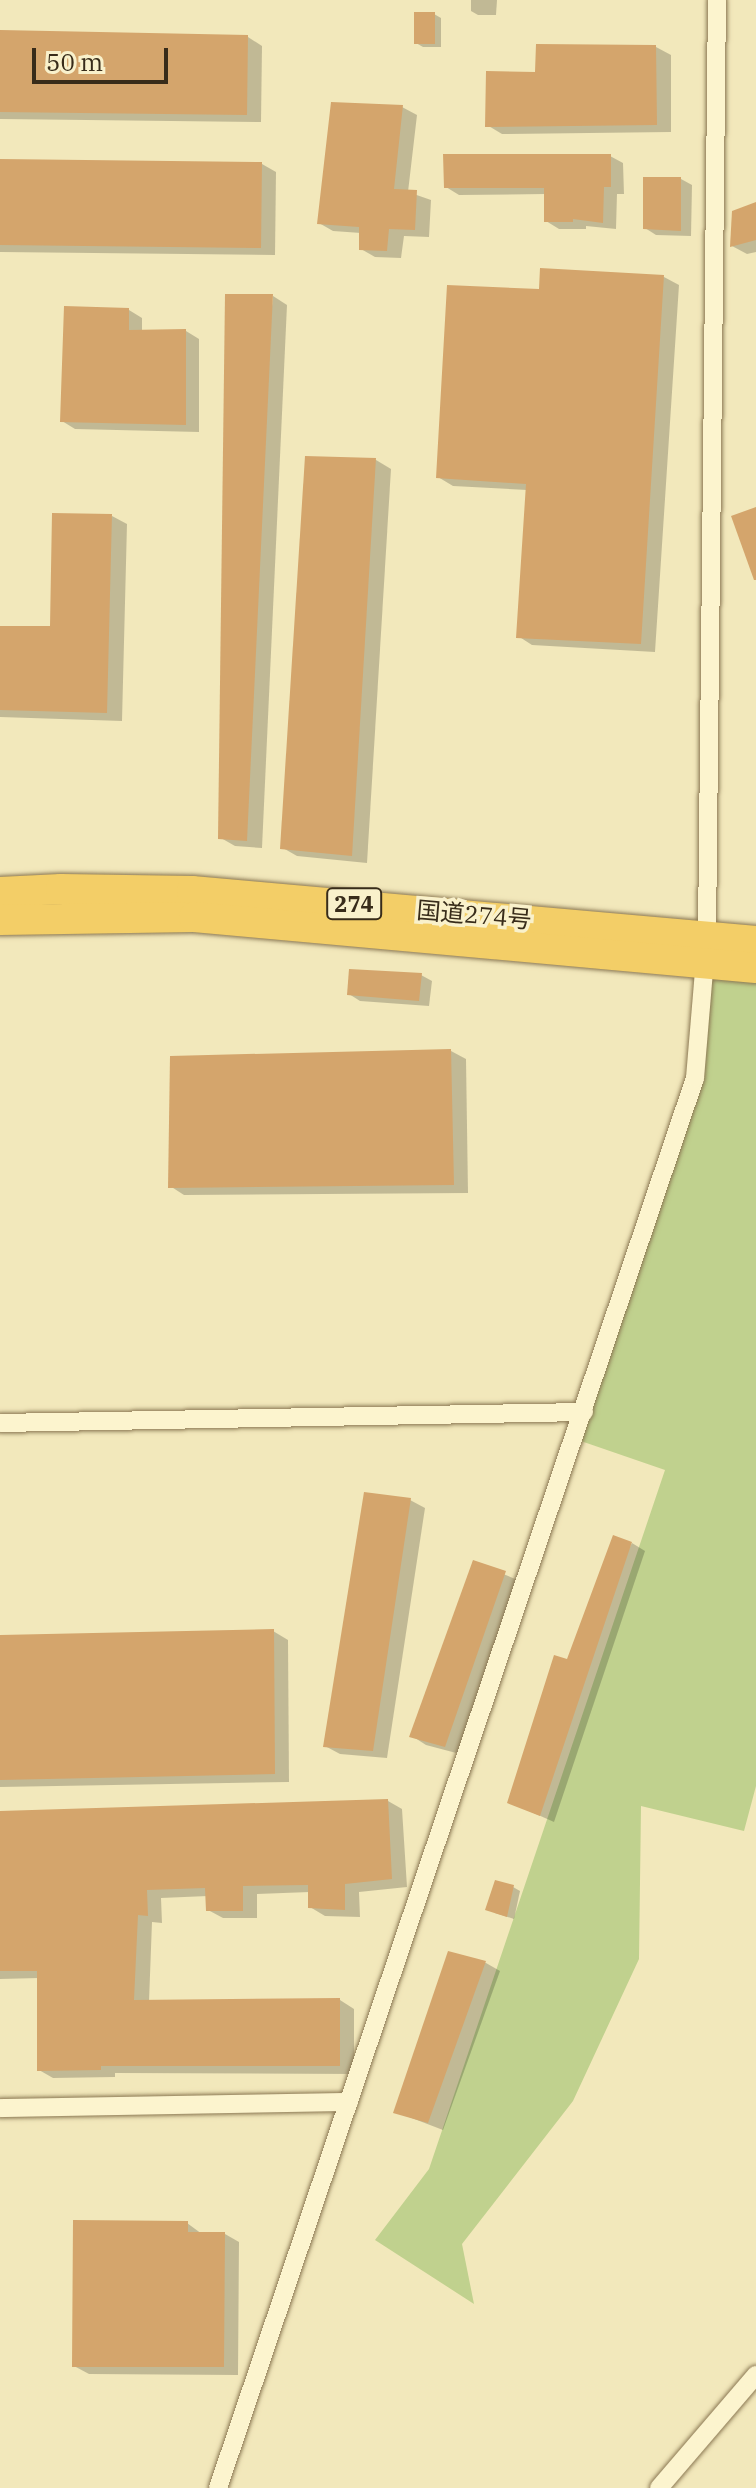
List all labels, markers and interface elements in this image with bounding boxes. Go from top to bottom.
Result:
scale bar [36,32,172,82]
text: 50 m [46,46,103,78]
road number: 274 [326,886,382,922]
street label: 国道274号 [415,896,533,934]

